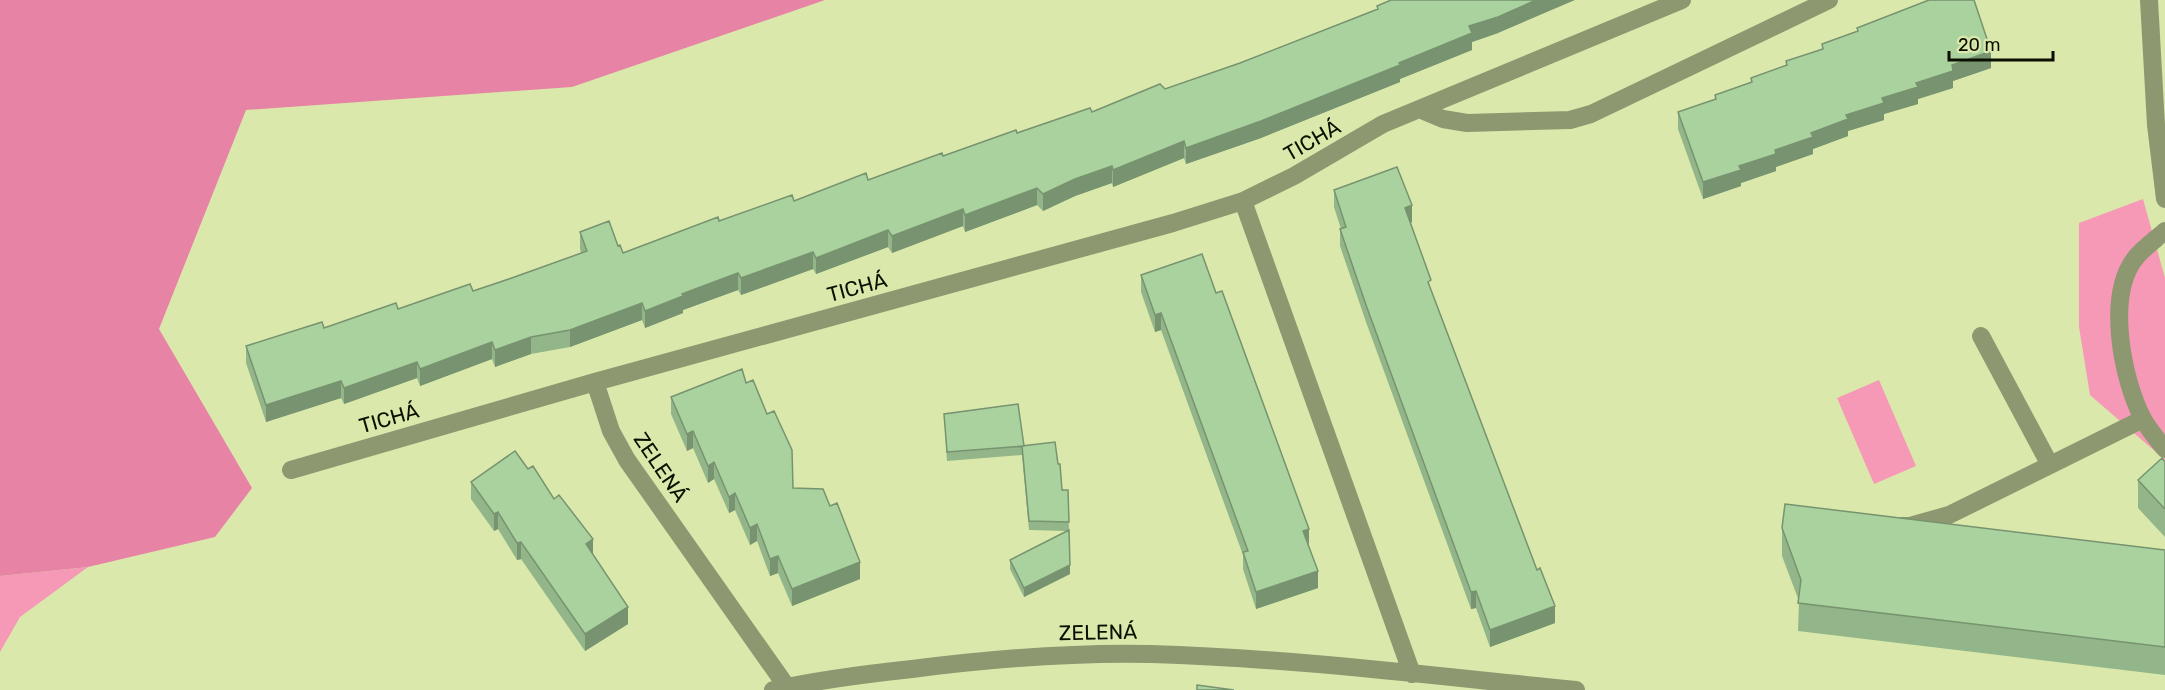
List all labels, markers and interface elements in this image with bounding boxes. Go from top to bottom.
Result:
scale bar [1949,24,2052,62]
text: 20 m [1958,34,2000,56]
street label: TICHÁ [1279,114,1345,166]
street label: TICHÁ [824,267,890,307]
street label: TICHÁ [356,398,422,438]
street label: ZELENÁ [629,427,693,507]
street label: ZELENÁ [1059,619,1137,645]

